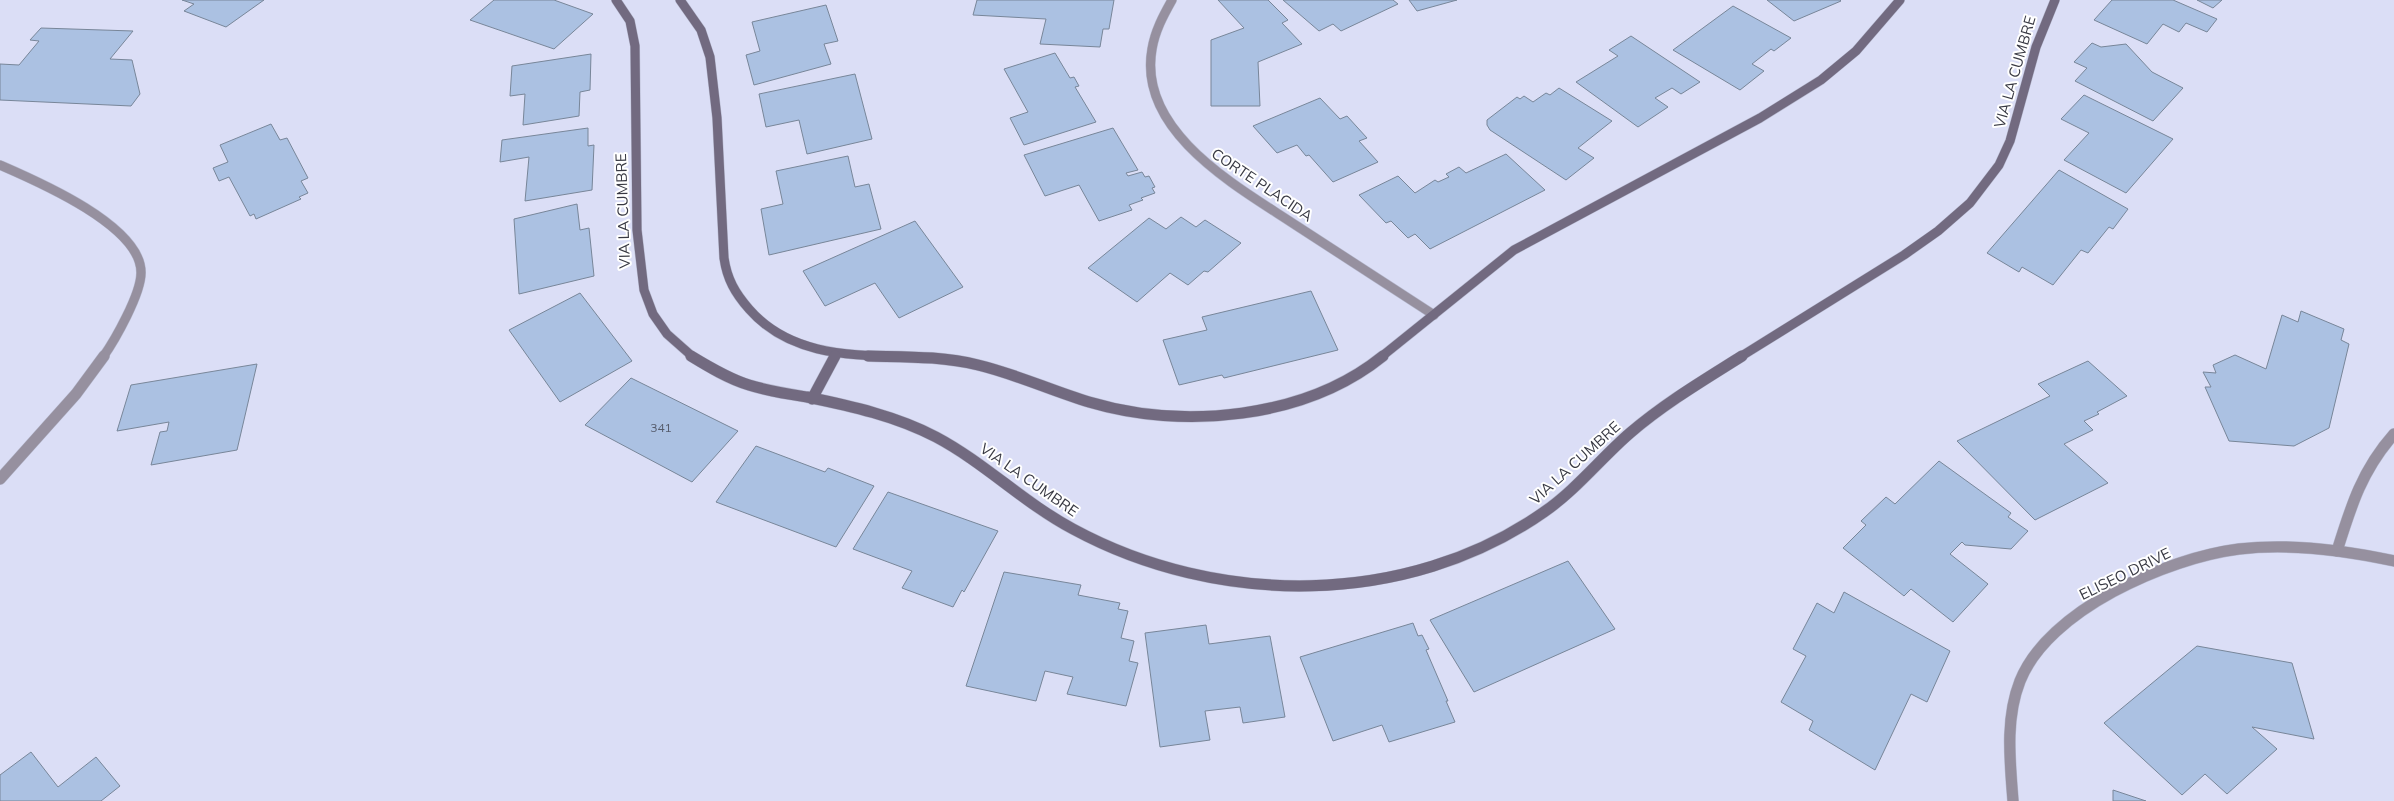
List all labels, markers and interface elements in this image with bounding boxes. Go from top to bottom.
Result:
street label: VIA LA CUMBRE [1989,14,2040,130]
street label: CORTE PLACIDA [1208,144,1317,225]
street label: VIA LA CUMBRE [611,153,634,269]
street label: VIA LA CUMBRE [1525,417,1624,508]
house number: 341 [650,420,672,435]
street label: VIA LA CUMBRE [976,439,1082,521]
street label: ELISEO DRIVE [2076,543,2174,604]

